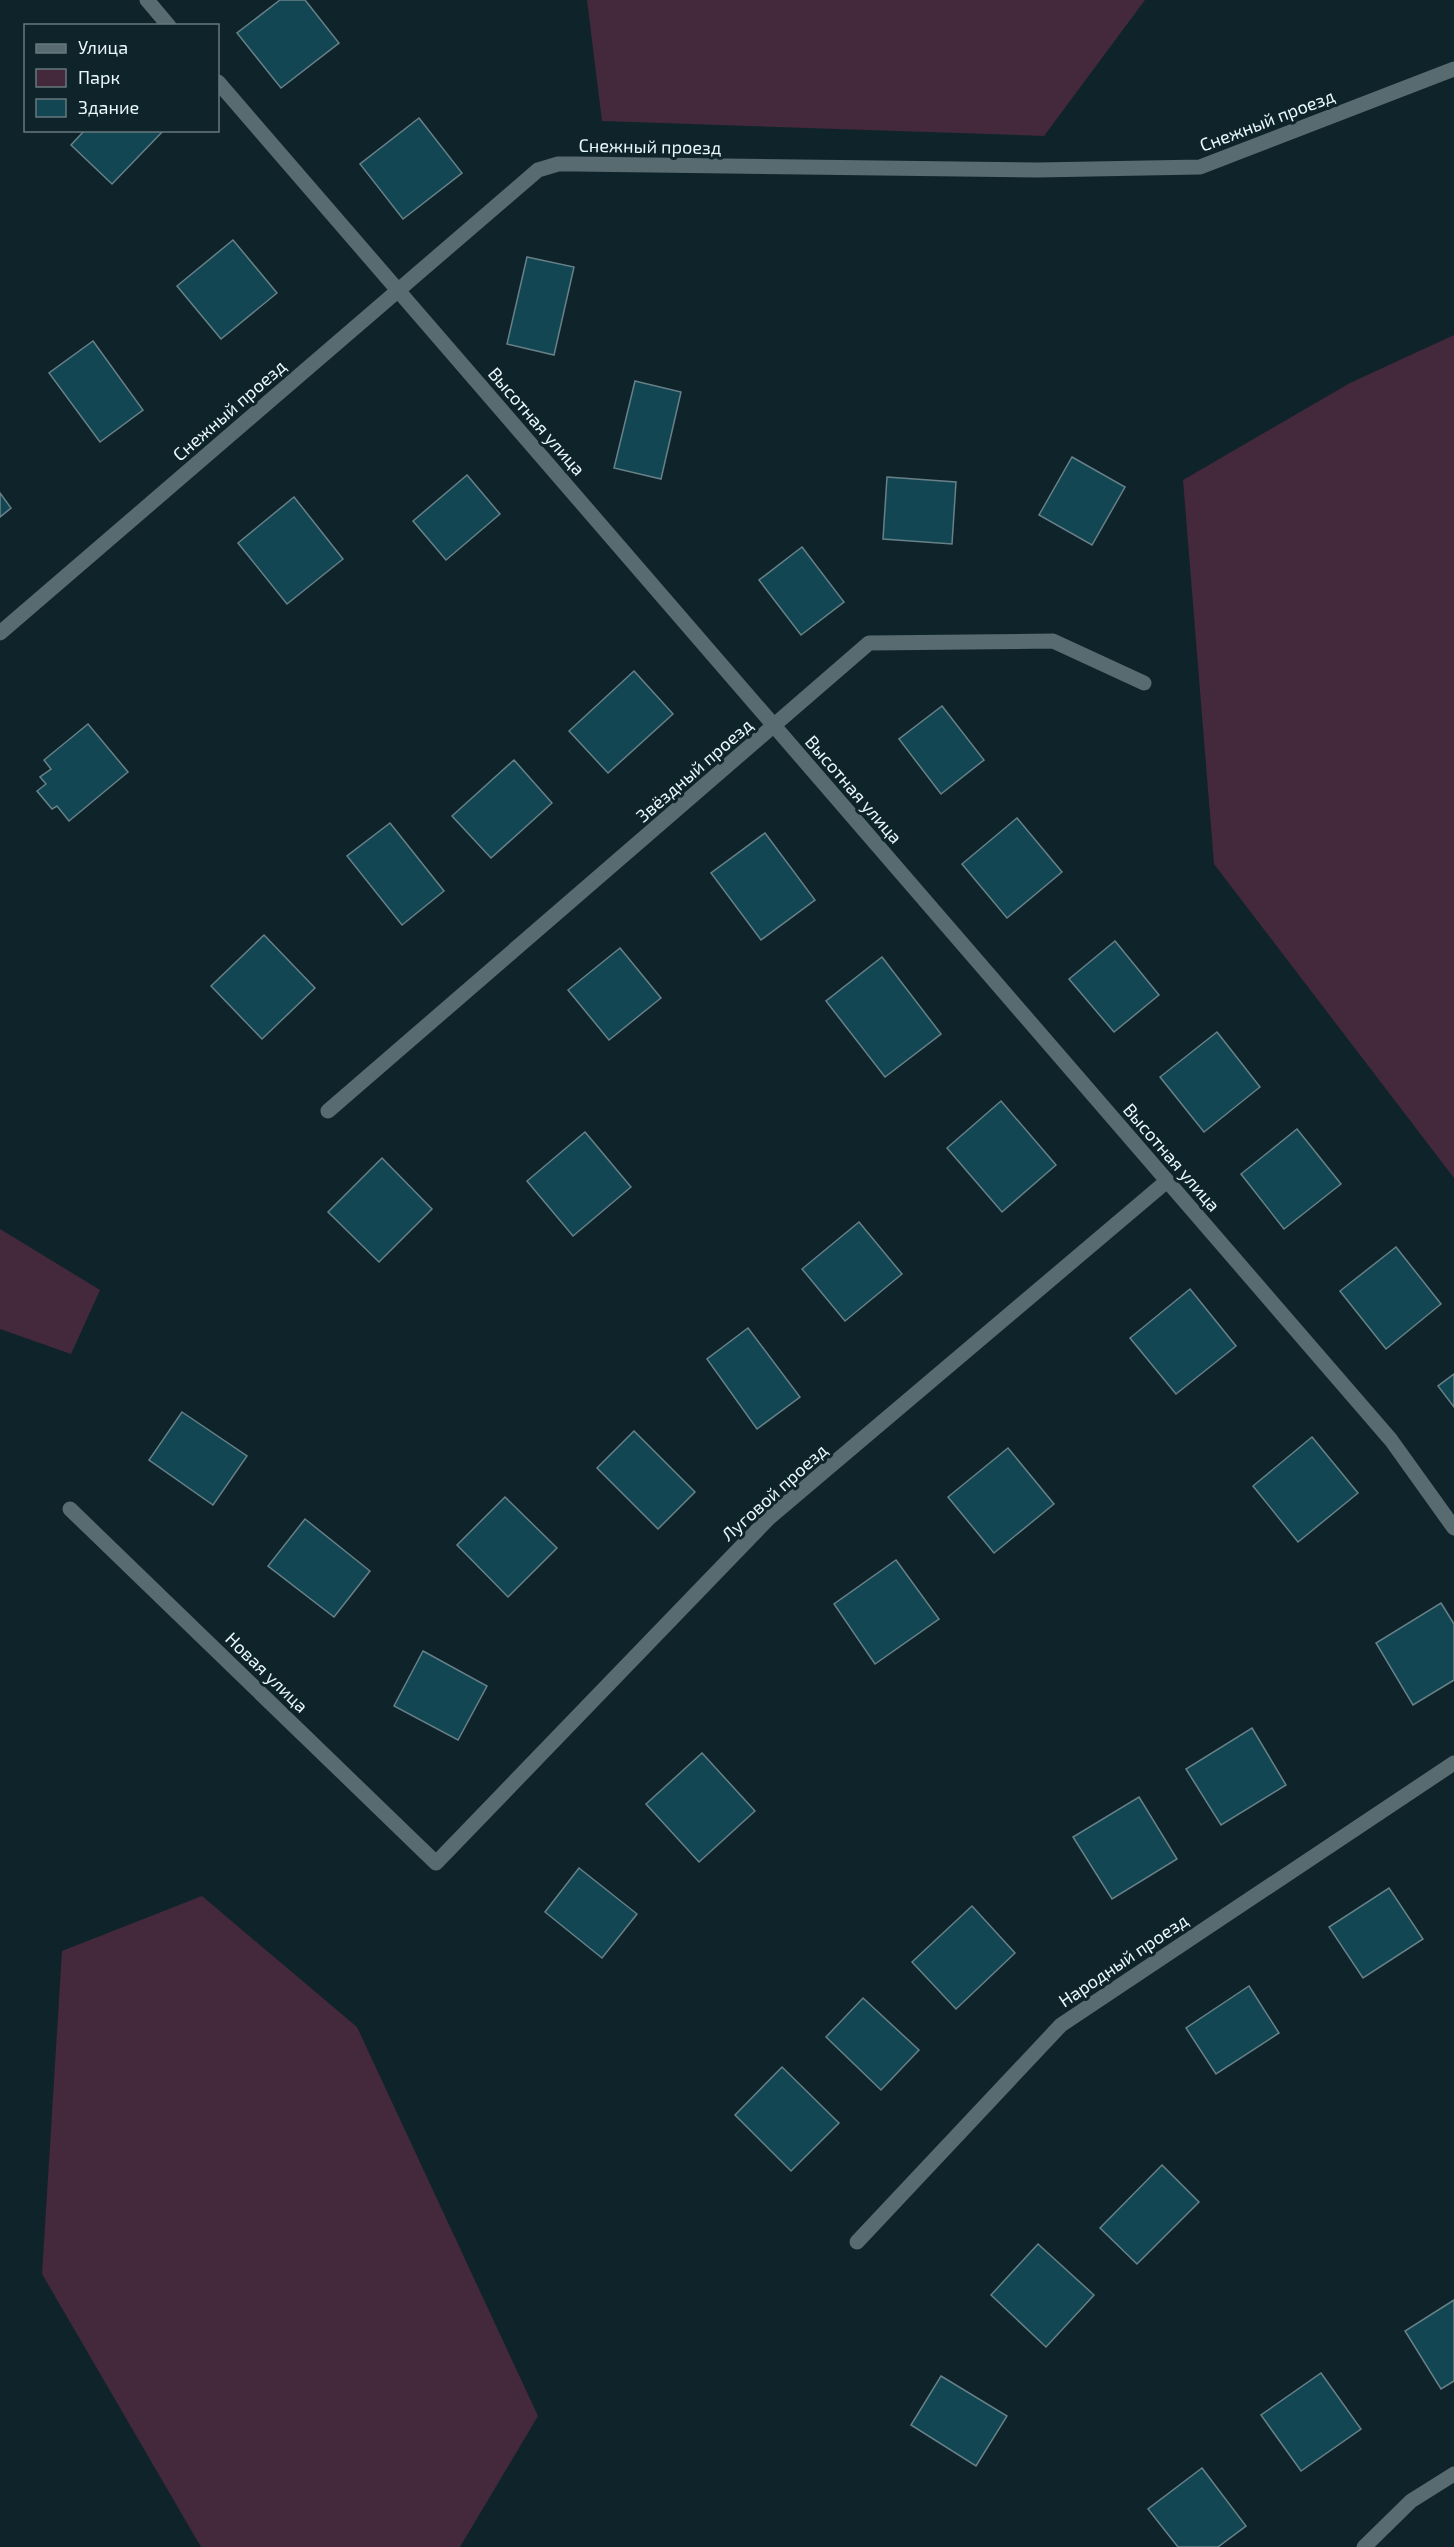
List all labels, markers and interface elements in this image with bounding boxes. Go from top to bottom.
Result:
legend [24,24,219,132]
text: Улица [78,36,128,58]
text: Парк [78,66,120,88]
street label: Снежный проезд [1196,84,1338,156]
text: Здание [78,96,139,118]
street label: Снежный проезд [578,134,722,158]
street label: Снежный проезд [168,355,290,465]
street label: Высотная улица [484,362,590,480]
street label: Звёздный проезд [631,713,757,827]
street label: Высотная улица [801,730,907,848]
street label: Высотная улица [1119,1098,1225,1216]
street label: Луговой проезд [717,1439,831,1545]
street label: Новая улица [221,1627,313,1717]
street label: Народный проезд [1054,1909,1192,2011]

